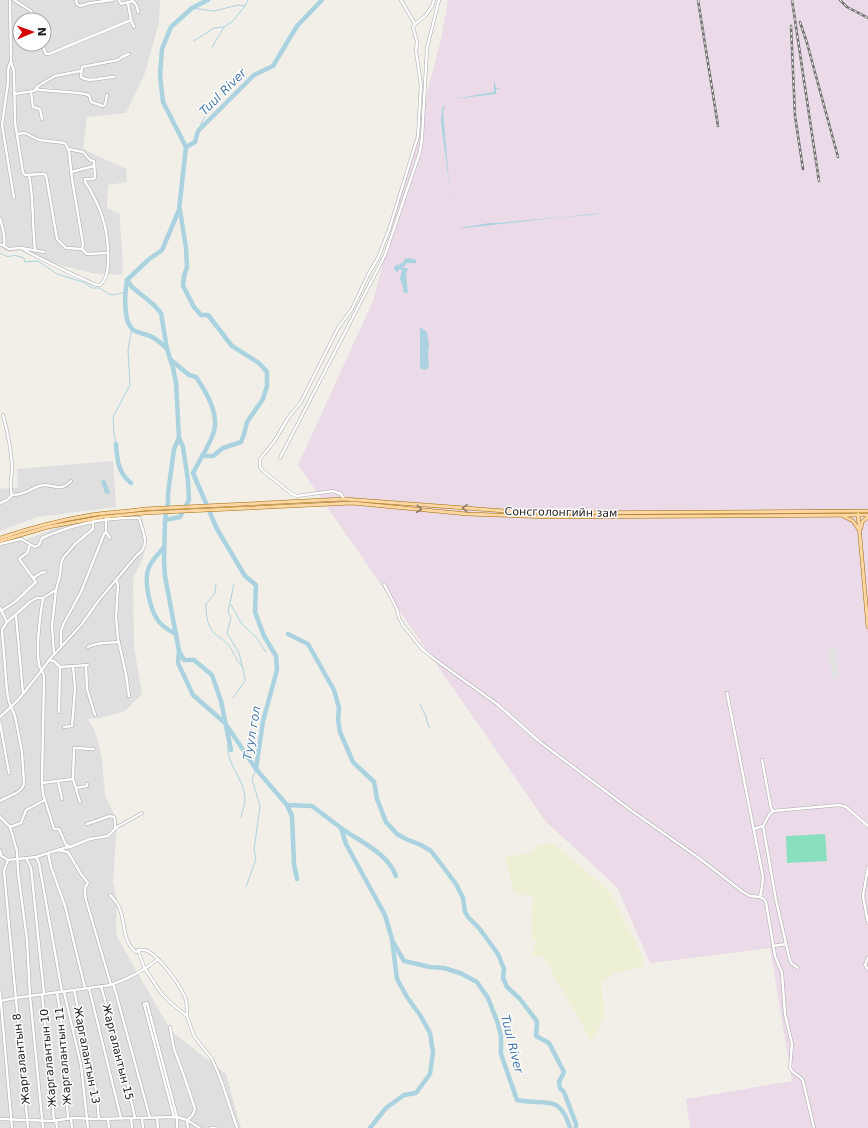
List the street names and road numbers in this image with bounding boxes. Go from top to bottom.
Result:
street label: Сонсголонгийн зам [504,505,617,520]
street label: Жаргалантын 15 [99,1003,136,1102]
street label: Жаргалантын 13 [71,1005,102,1105]
street label: Жаргалантын 11 [53,1006,74,1106]
street label: Жаргалантын 10 [38,1008,59,1108]
street label: Жаргалантын 8 [10,1013,33,1105]

